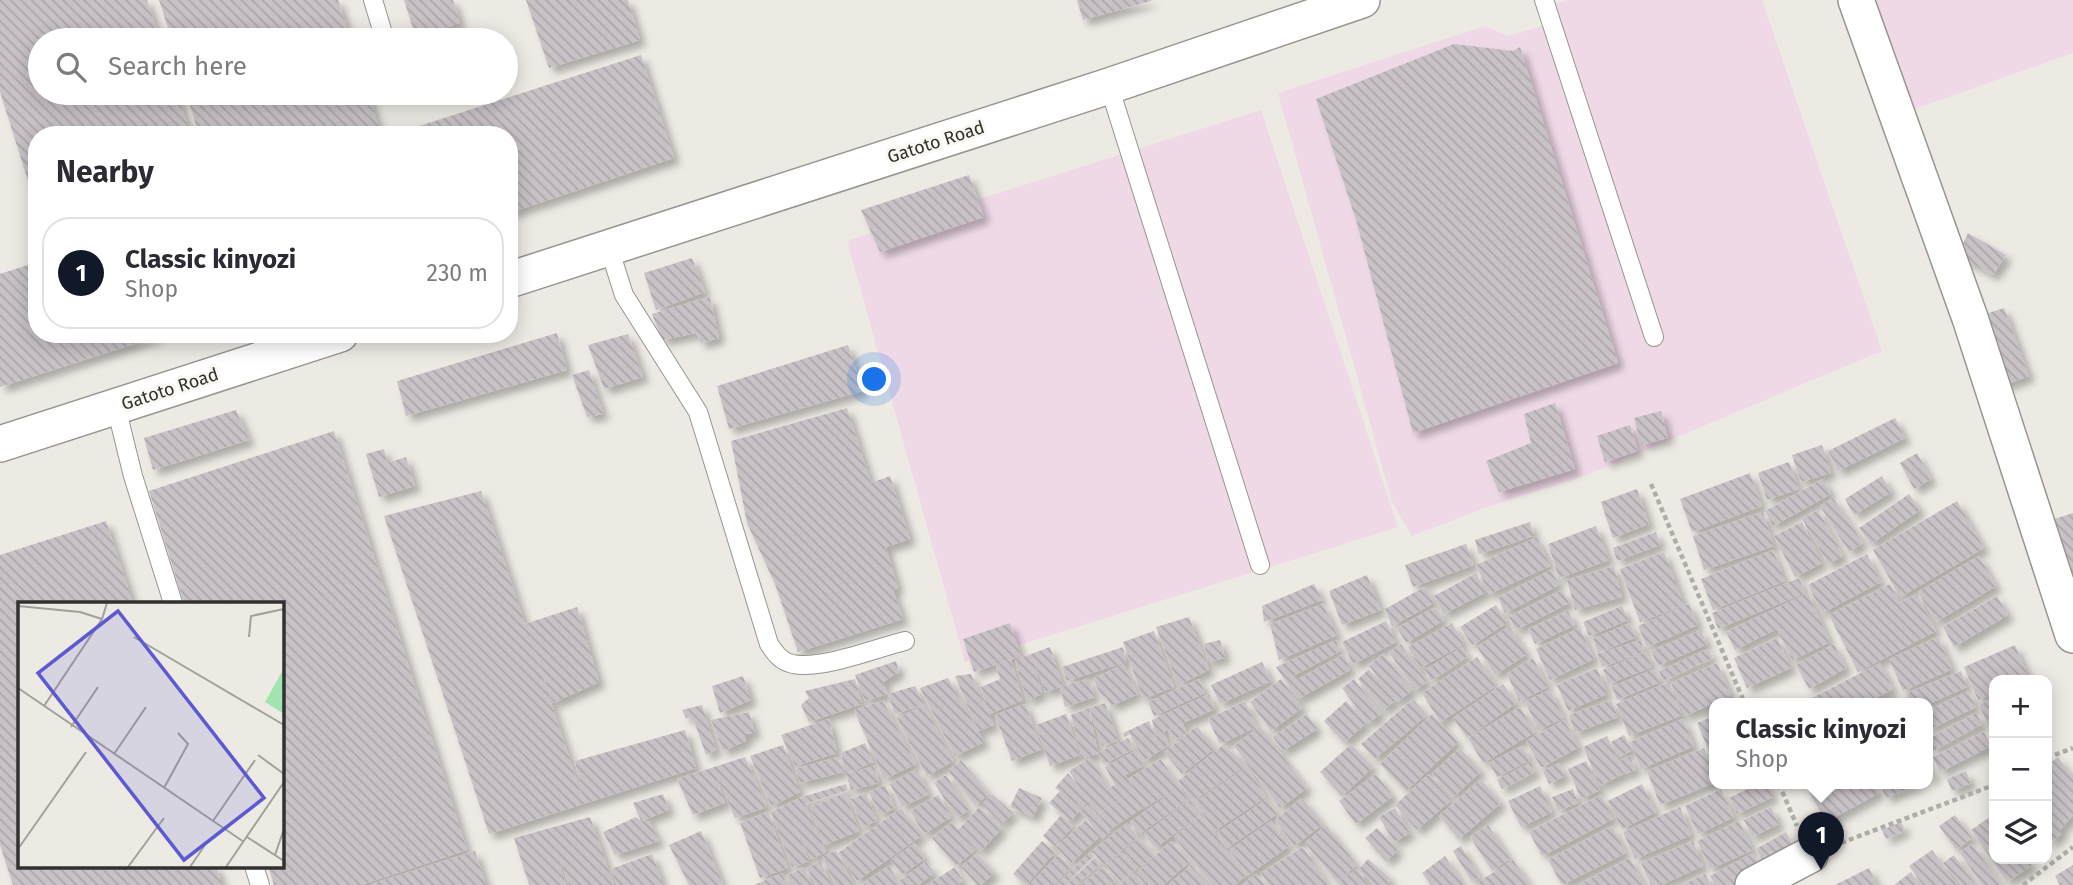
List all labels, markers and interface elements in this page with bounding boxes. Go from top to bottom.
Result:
search box [28,28,518,105]
icon: search [52,48,90,86]
text: Search here [108,51,247,82]
street label: Gatoto Road [885,116,987,168]
text: Nearby [56,154,154,190]
text: Classic kinyozi [125,244,296,275]
text: 1 [76,259,86,287]
text: 230 m [427,259,488,287]
text: Shop [125,275,178,303]
your location [857,362,891,396]
street label: Gatoto Road [119,363,221,415]
inset map [18,602,284,868]
map controls [1989,675,2052,864]
button: + [1989,675,2052,738]
popup [1709,698,1933,789]
text: Classic kinyozi [1735,714,1907,745]
button: − [1989,738,2052,801]
text: Shop [1735,745,1789,773]
button: layers [1989,801,2052,864]
pin: 1 [1798,812,1844,870]

